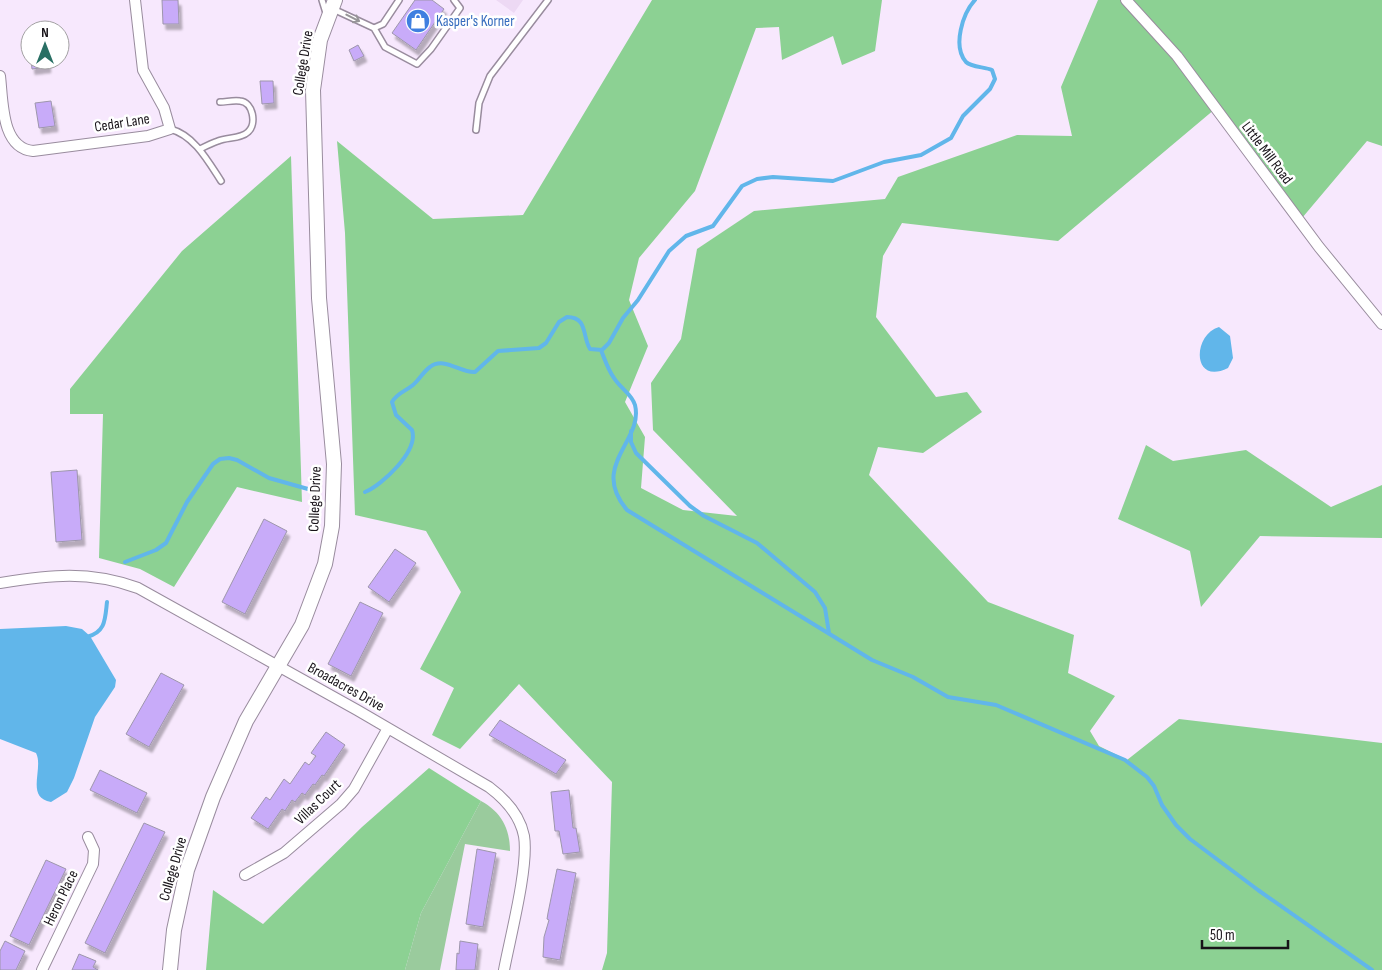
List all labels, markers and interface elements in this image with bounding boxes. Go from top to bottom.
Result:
shop icon: Kasper's Korner [405,8,431,34]
place label: Kasper's Korner [436,12,515,31]
one-way arrow [345,14,360,23]
north arrow [20,20,70,70]
text: N [41,24,49,41]
street label: College Drive [288,29,318,97]
street label: Cedar Lane [93,109,151,137]
street label: Little Mill Road [1237,118,1297,188]
street label: College Drive [304,466,326,532]
street label: Broadacres Drive [304,658,388,716]
street label: Villas Court [291,775,346,829]
street label: College Drive [155,835,191,903]
street label: Heron Place [39,867,83,929]
scale bar [1202,918,1288,950]
text: 50 m [1210,926,1235,945]

